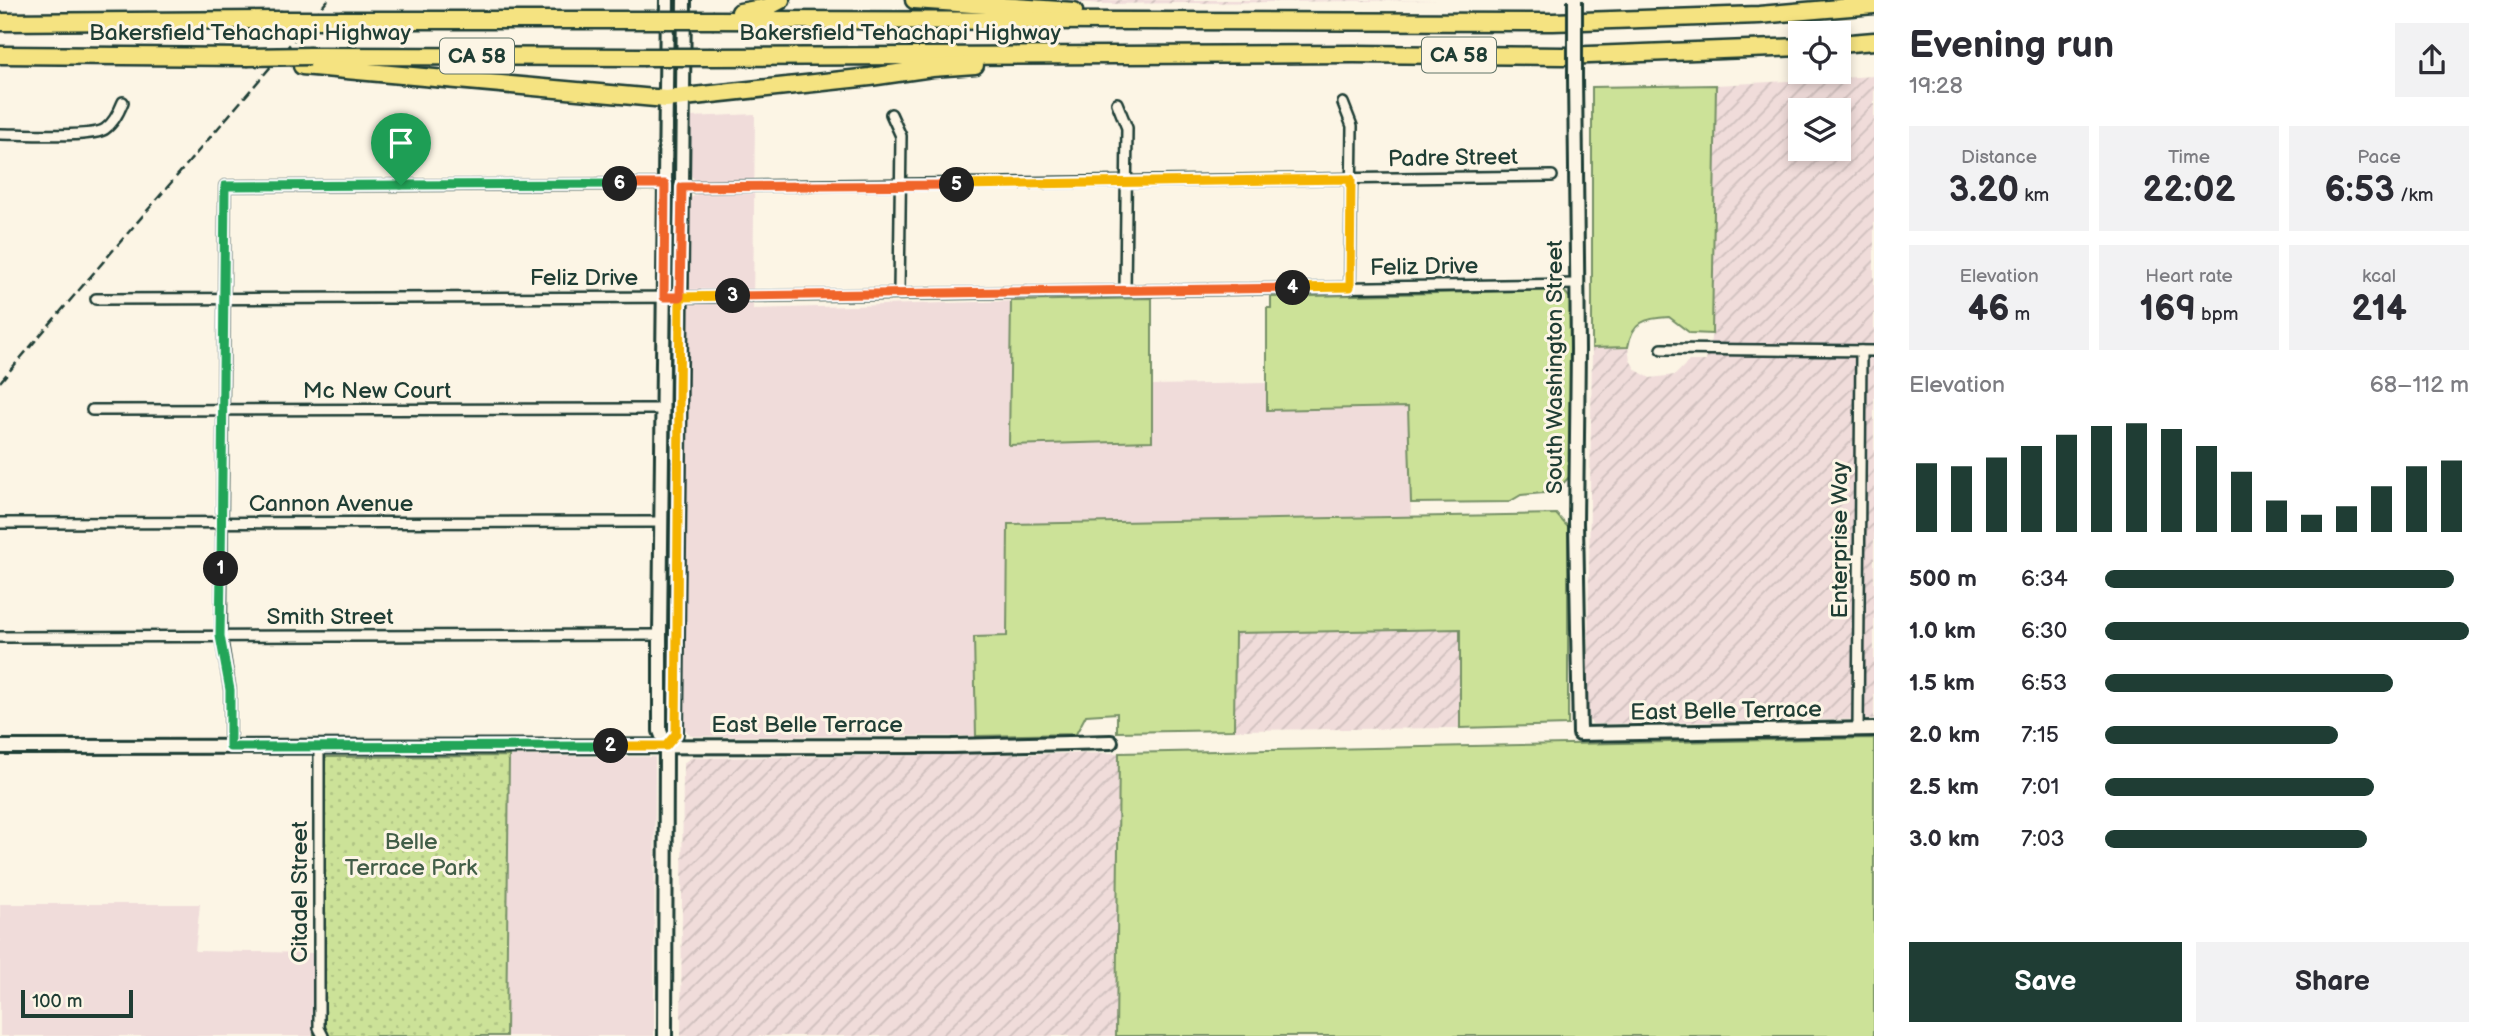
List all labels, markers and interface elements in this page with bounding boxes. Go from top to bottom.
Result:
street label: Bakersfield Tehachapi Highway [89,19,412,47]
street label: Bakersfield Tehachapi Highway [739,19,1062,47]
map controls [1788,21,1851,161]
button: locate [1788,21,1851,84]
text: Evening run [1909,23,2114,68]
button: share [2395,23,2469,97]
road number: CA 58 [440,38,514,74]
road number: CA 58 [1422,38,1496,72]
text: 19:28 [1909,72,1963,100]
button: layers [1788,98,1851,161]
pin [371,113,431,185]
icon: arrive [382,124,420,162]
street label: Padre Street [1388,143,1518,173]
text: Distance [1961,146,2037,169]
text: Time [2168,146,2210,169]
text: Pace [2357,146,2401,169]
pin: 6 [602,166,638,202]
pin: 5 [940,168,974,202]
text: 3.20 [1949,169,2019,212]
text: 22:02 [2142,169,2236,212]
text: 6:53 [2325,169,2395,212]
text: 6 [614,172,625,195]
text: 5 [951,173,962,196]
text: km [2019,184,2049,207]
text: /km [2395,184,2434,207]
street label: South Washington Street [1541,240,1569,494]
street label: Feliz Drive [1370,252,1478,282]
street label: Feliz Drive [530,264,638,292]
text: Elevation [1959,265,2039,288]
text: Heart rate [2145,265,2233,288]
text: kcal [2362,265,2396,288]
pin: 4 [1276,270,1310,306]
text: 4 [1287,276,1298,299]
pin: 3 [716,278,750,314]
text: 3 [727,284,738,307]
text: 46 [1968,288,2009,331]
text: 169 [2139,288,2196,331]
text: 214 [2351,288,2407,331]
text: m [2009,303,2030,326]
text: bpm [2196,303,2239,326]
text: Elevation [1909,371,2005,399]
text: 68–112 m [2370,371,2469,399]
street label: Mc New Court [303,377,451,405]
street label: Enterprise Way [1826,461,1854,618]
street label: Cannon Avenue [249,490,413,518]
pin: 1 [204,552,238,586]
text: 1 [217,557,225,580]
text: 500 m [1909,565,1977,593]
text: 6:34 [2021,565,2068,593]
street label: Smith Street [266,603,394,631]
text: 1.0 km [1909,617,1976,645]
text: 6:30 [2021,617,2067,645]
text: 1.5 km [1909,669,1975,697]
text: 6:53 [2021,669,2067,697]
street label: East Belle Terrace [1630,695,1822,727]
street label: East Belle Terrace [711,711,903,739]
text: 2.0 km [1909,721,1980,749]
text: 7:15 [2021,721,2059,749]
pin: 2 [594,728,628,764]
text: 2 [605,734,616,757]
text: 2.5 km [1909,773,1979,801]
text: 7:01 [2021,773,2059,801]
street label: Citadel Street [286,821,314,963]
text: 3.0 km [1909,825,1980,853]
text: 7:03 [2021,825,2065,853]
park label: Belle Terrace Park [345,828,478,882]
button: Save [1909,942,2182,1022]
button: Share [2196,942,2469,1022]
scale bar [21,987,133,1019]
text: 100 m [32,990,83,1013]

